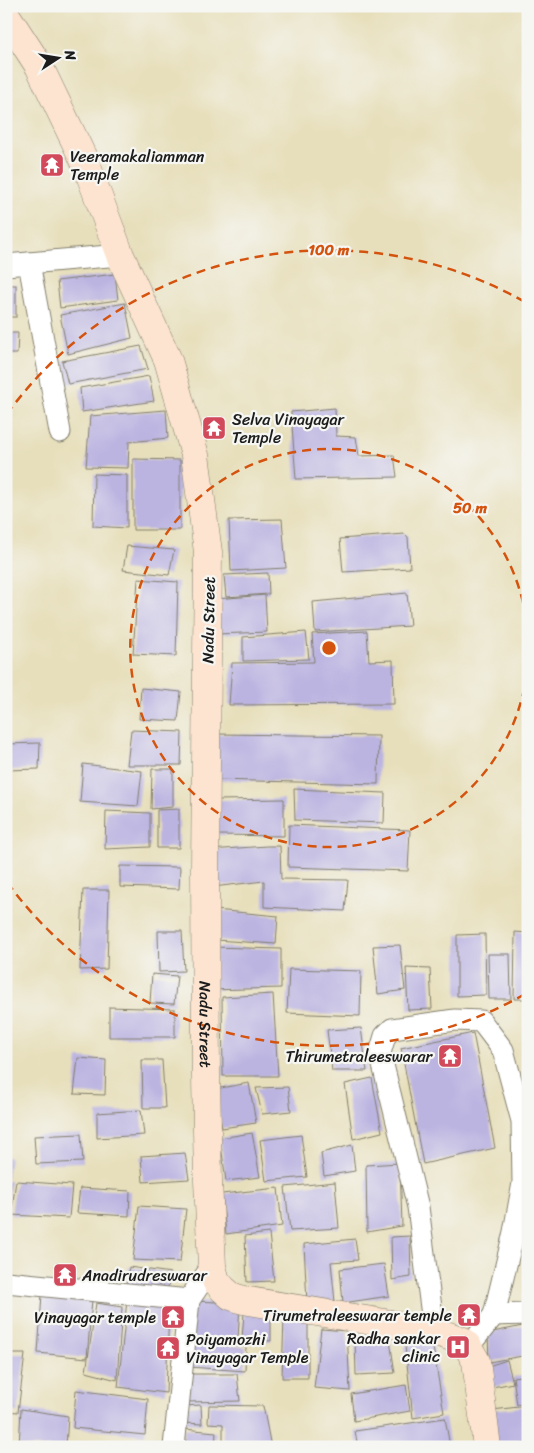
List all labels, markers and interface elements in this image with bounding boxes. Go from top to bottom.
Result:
north arrow [32,32,82,82]
text: N [57,47,84,63]
place label: Veeramakaliamman Temple [70,142,205,189]
temple icon: Veeramakaliamman Temple [39,152,65,178]
text: 100 m [309,237,350,263]
place label: Selva Vinayagar Temple [232,405,346,452]
temple icon: Selva Vinayagar Temple [201,415,227,441]
text: 50 m [453,495,488,521]
street label: Nadu Street [193,576,224,664]
centre of rings [320,639,338,657]
street label: Nadu Street [191,981,220,1068]
place label: Thirumetraleeswarar [285,1042,433,1071]
temple icon: Thirumetraleeswarar [437,1043,463,1069]
place label: Anadirudreswarar [81,1261,209,1290]
temple icon: Anadirudreswarar [52,1262,78,1288]
place label: Tirumetraleeswarar temple [263,1301,452,1330]
temple icon: Tirumetraleeswarar temple [456,1302,482,1328]
place label: Vinayagar temple [34,1303,156,1332]
temple icon: Vinayagar temple [160,1304,186,1330]
place label: Radha sankar clinic [347,1324,441,1371]
place label: Poiyamozhi Vinayagar Temple [186,1325,309,1372]
hospital icon: Radha sankar clinic [445,1334,471,1360]
temple icon: Poiyamozhi Vinayagar Temple [155,1335,181,1361]

